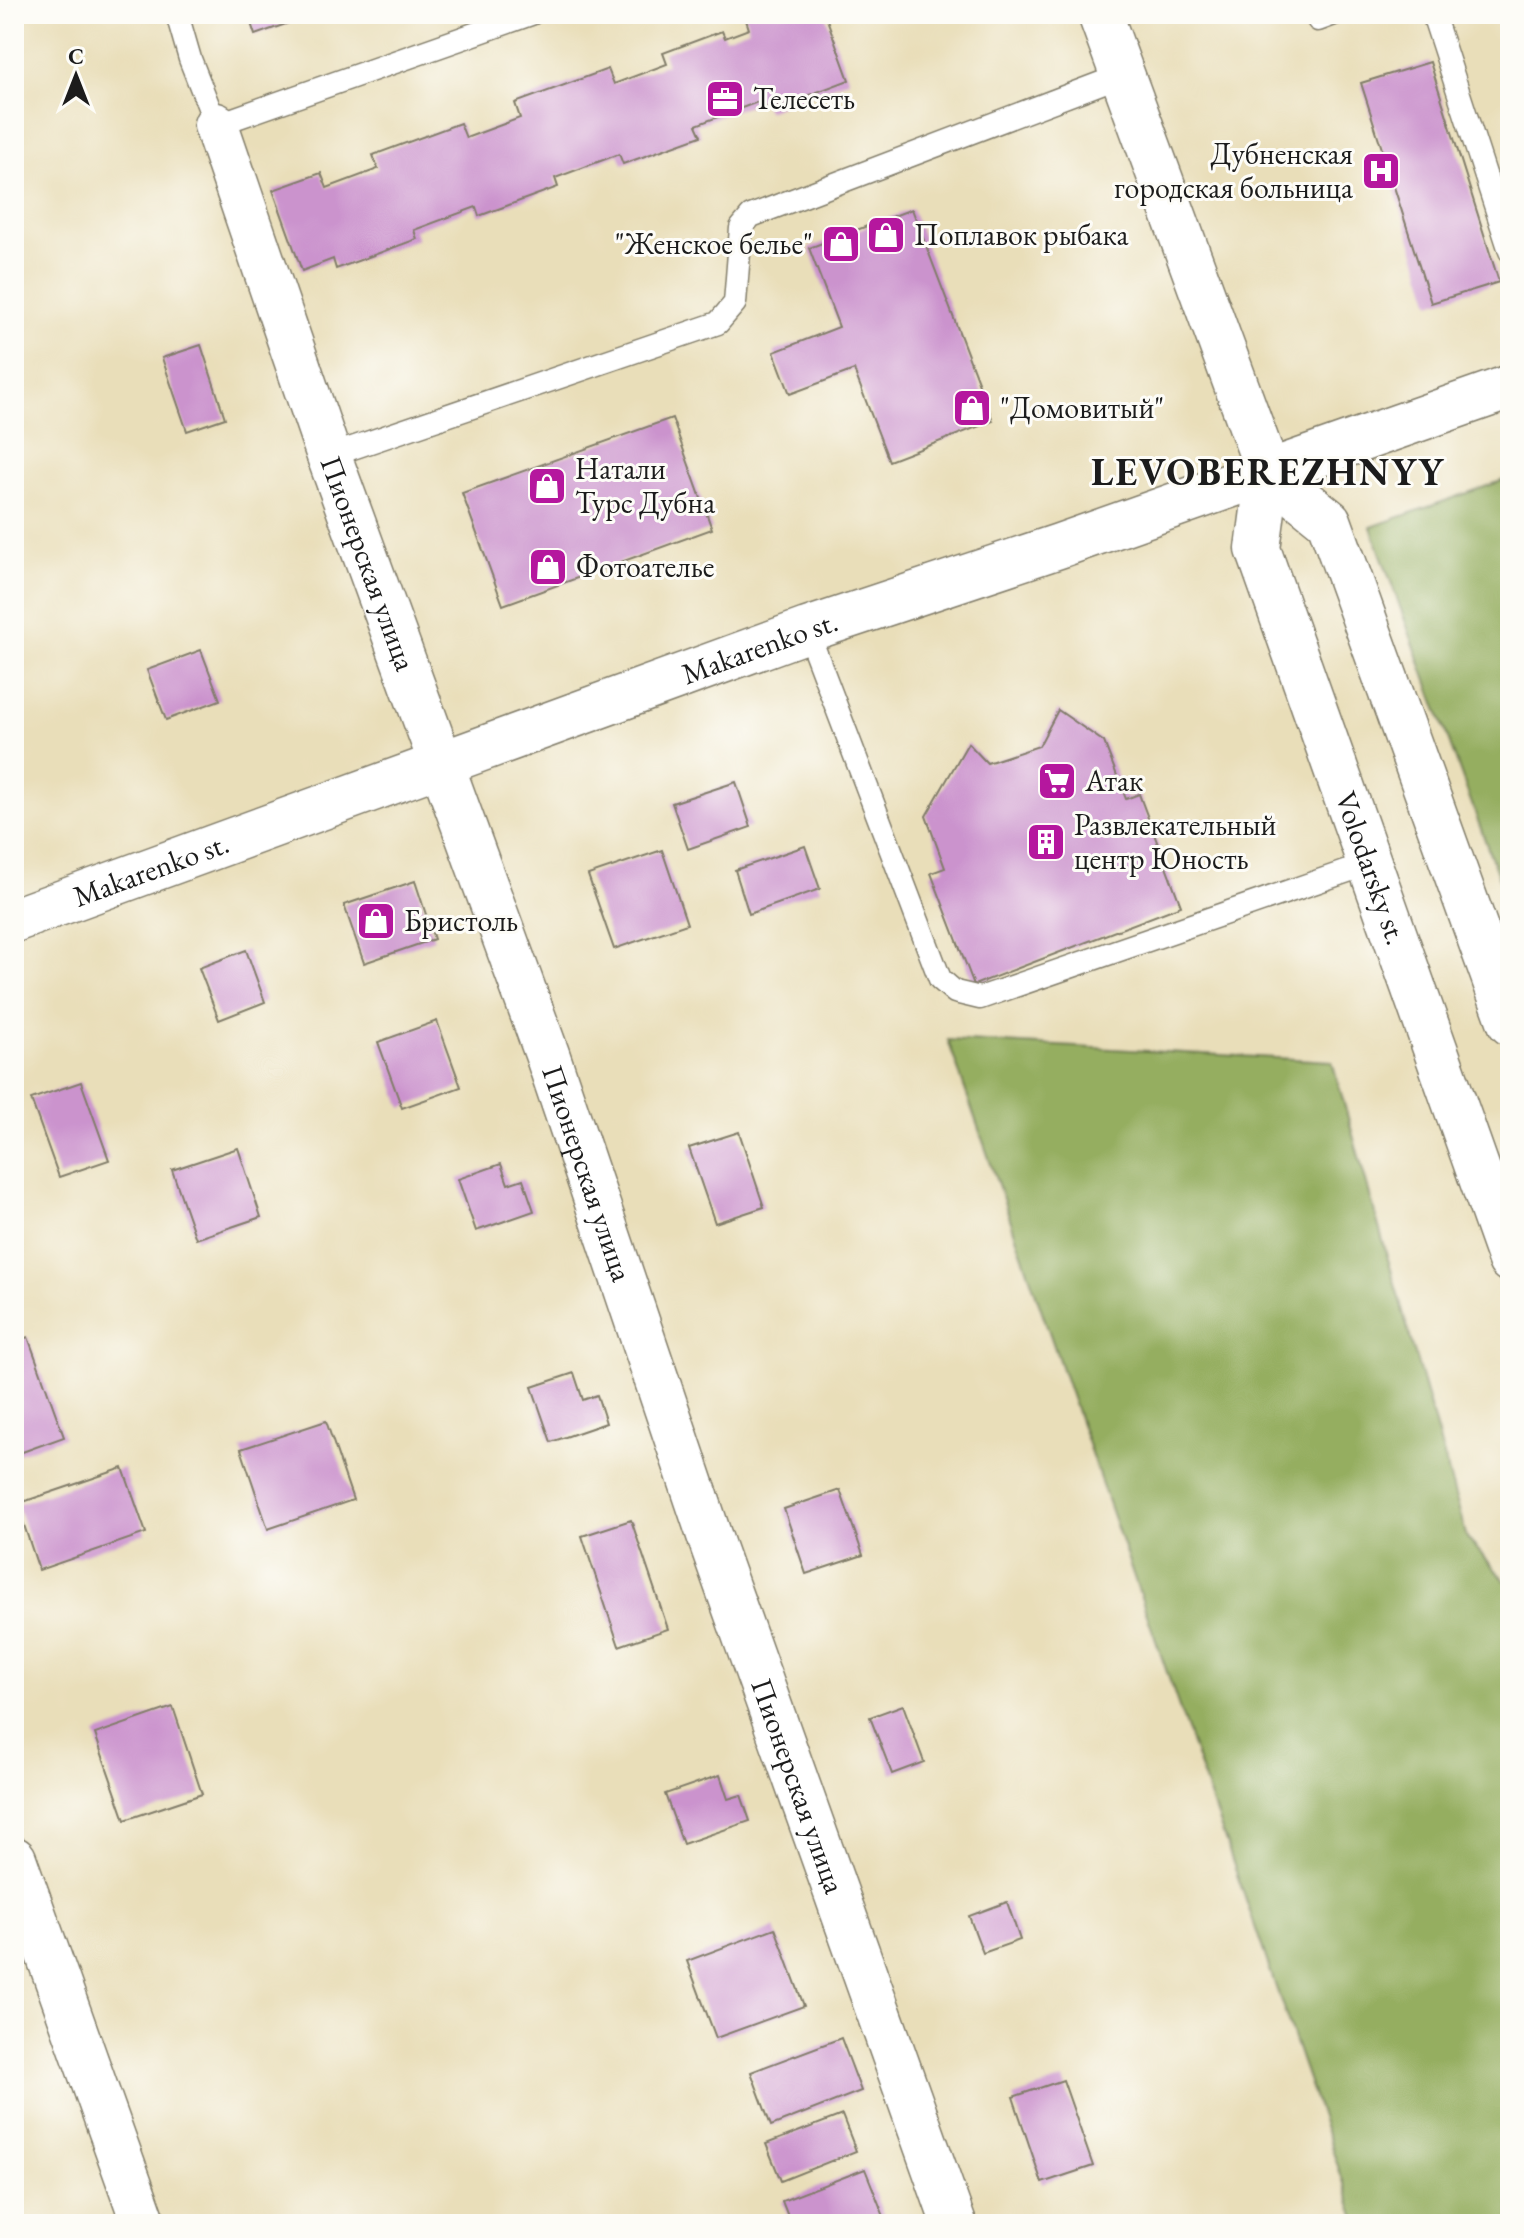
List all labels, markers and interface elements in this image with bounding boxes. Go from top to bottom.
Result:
north arrow [36,36,116,116]
text: С [68,42,84,71]
office icon: Телесеть [704,78,746,120]
place label: Телесеть [753,79,855,118]
place label: Дубненская городская больница [1114,134,1353,207]
hospital icon: Дубненская городская больница [1360,150,1402,192]
shop icon: Поплавок рыбака [865,214,907,256]
place label: Поплавок рыбака [914,215,1128,254]
shop icon: "Женское белье" [820,223,862,265]
place label: "Женское белье" [615,224,813,263]
shop icon: "Домовитый" [951,387,993,429]
place label: "Домовитый" [1000,388,1164,427]
district label: LEVOBEREZHNYY [1091,447,1445,496]
place label: Натали Турс Дубна [575,449,715,522]
street label: Пионерская улица [312,451,426,676]
shop icon: Натали Турс Дубна [526,465,568,507]
shop icon: Фотоателье [527,546,569,588]
place label: Фотоателье [576,547,715,586]
street label: Makarenko st. [676,601,843,693]
supermarket icon: Атак [1036,760,1078,802]
place label: Атак [1084,761,1143,800]
street label: Volodarsky st. [1326,786,1417,950]
place label: Развлекательный центр Юность [1074,805,1277,878]
building icon: Развлекательный центр Юность [1025,821,1067,863]
street label: Makarenko st. [68,823,234,916]
shop icon: Бристоль [355,900,397,942]
place label: Бристоль [404,901,518,940]
street label: Пионерская улица [533,1060,642,1286]
street label: Пионерская улица [742,1673,855,1899]

